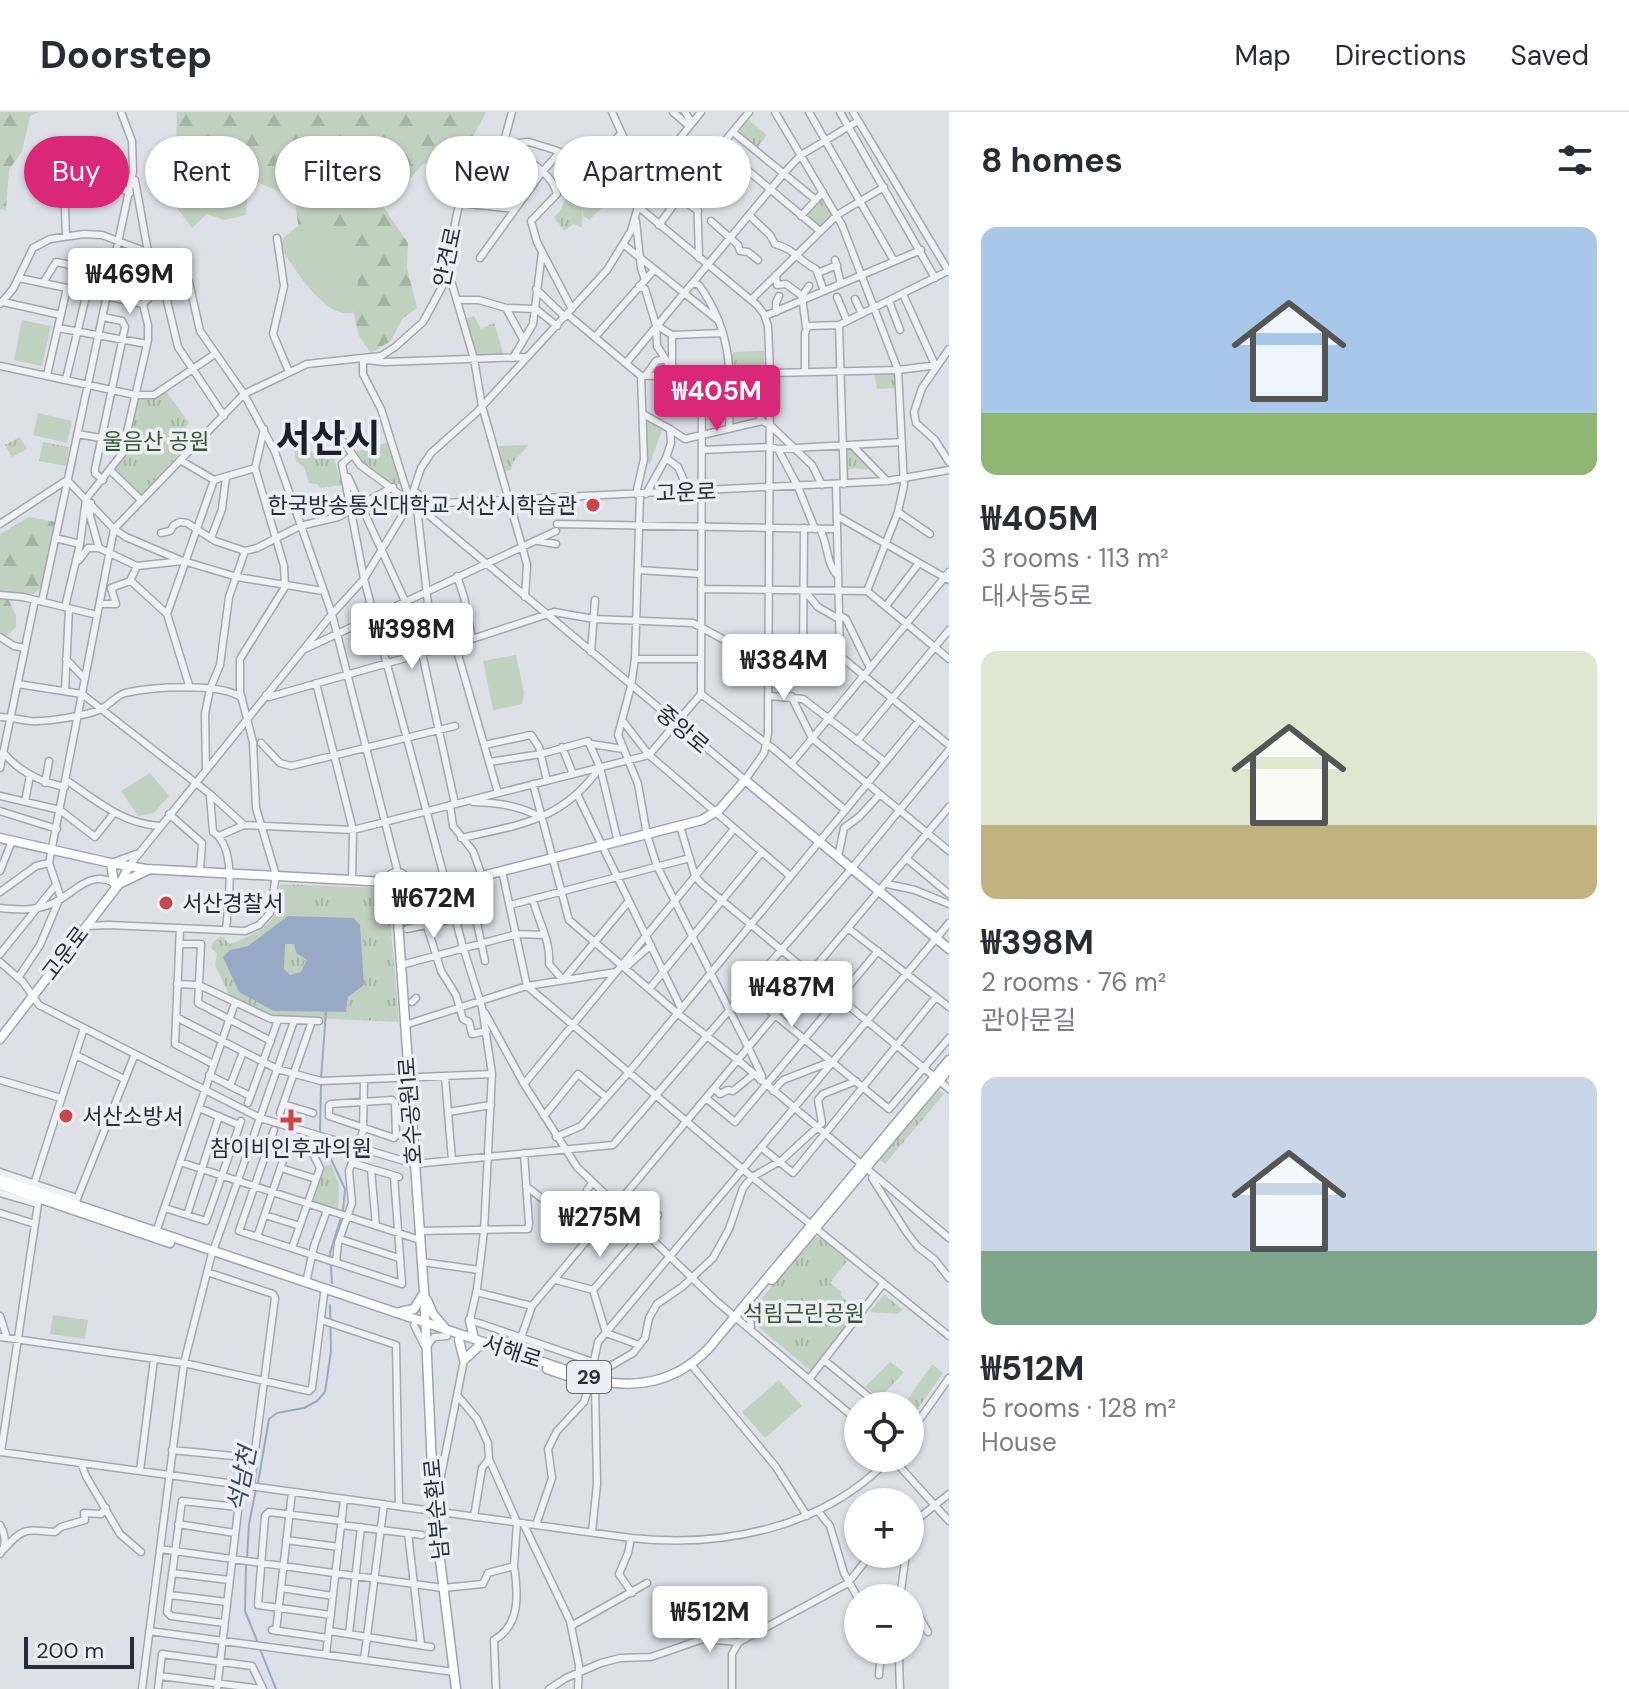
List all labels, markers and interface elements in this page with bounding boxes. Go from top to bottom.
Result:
text: Doorstep [40,30,212,80]
text: Map [1234,37,1291,74]
text: Directions [1335,37,1467,74]
text: Saved [1511,37,1589,74]
chip: Buy [24,136,129,208]
chip: Rent [145,136,259,208]
chip: Filters [275,136,410,208]
chip: New [426,136,538,208]
chip: Apartment [554,136,751,208]
text: 8 homes [981,138,1123,183]
icon: filters [1553,138,1597,182]
street label: 안견로 [427,224,468,290]
pin: ₩469M [74,248,186,316]
text: ₩469M [86,257,174,291]
icon: home [1217,279,1361,423]
pin: ₩405M [661,365,773,433]
text: ₩405M [672,374,762,408]
district label: 서산시 [276,414,380,464]
park label: 울음산 공원 [102,427,210,456]
street label: 고운로 [655,477,717,508]
place label: 한국방송통신대학교 서산시학습관 [268,491,577,520]
marker: 한국방송통신대학교 서산시학습관 [584,496,602,514]
text: ₩405M [981,496,1098,541]
text: 3 rooms · 113 m² [981,541,1169,575]
text: 대사동5로 [981,579,1093,613]
pin: ₩398M [356,603,468,671]
text: ₩398M [369,612,455,646]
pin: ₩384M [728,634,840,702]
text: ₩384M [740,643,828,677]
street label: 중앙로 [650,699,715,760]
icon: home [1217,703,1361,847]
pin: ₩672M [378,872,490,940]
text: ₩672M [392,881,476,915]
place label: 서산경찰서 [182,889,283,918]
marker: 서산경찰서 [157,894,175,912]
street label: 고운로 [36,920,95,986]
text: ₩398M [981,920,1094,965]
pin: ₩487M [736,961,848,1029]
text: 2 rooms · 76 m² [981,965,1166,999]
text: ₩487M [749,970,835,1004]
text: 관아문길 [981,1003,1077,1037]
street label: 호수공원1로 [392,1056,429,1166]
place label: 서산소방서 [82,1102,183,1131]
marker: 서산소방서 [57,1107,75,1125]
marker: 참이비인후과의원 [280,1109,302,1131]
icon: home [1217,1129,1361,1273]
place label: 참이비인후과의원 [210,1134,372,1163]
pin: ₩275M [544,1191,656,1259]
text: ₩275M [559,1200,641,1234]
park label: 석림근린공원 [743,1299,865,1328]
street label: 서해로 [478,1328,545,1375]
text: ₩512M [981,1346,1084,1391]
road number: 29 [567,1361,611,1393]
text: 5 rooms · 128 m² [981,1391,1176,1425]
map controls [844,1392,924,1664]
button: locate [844,1392,924,1472]
text: House [981,1425,1057,1459]
water label: 석남천 [220,1441,264,1514]
street label: 남부순환로 [418,1457,455,1561]
button: + [844,1488,924,1568]
button: − [844,1584,924,1664]
pin: ₩512M [654,1586,766,1654]
text: ₩512M [670,1595,750,1629]
scale bar [24,1633,134,1669]
text: 200 m [36,1636,104,1665]

